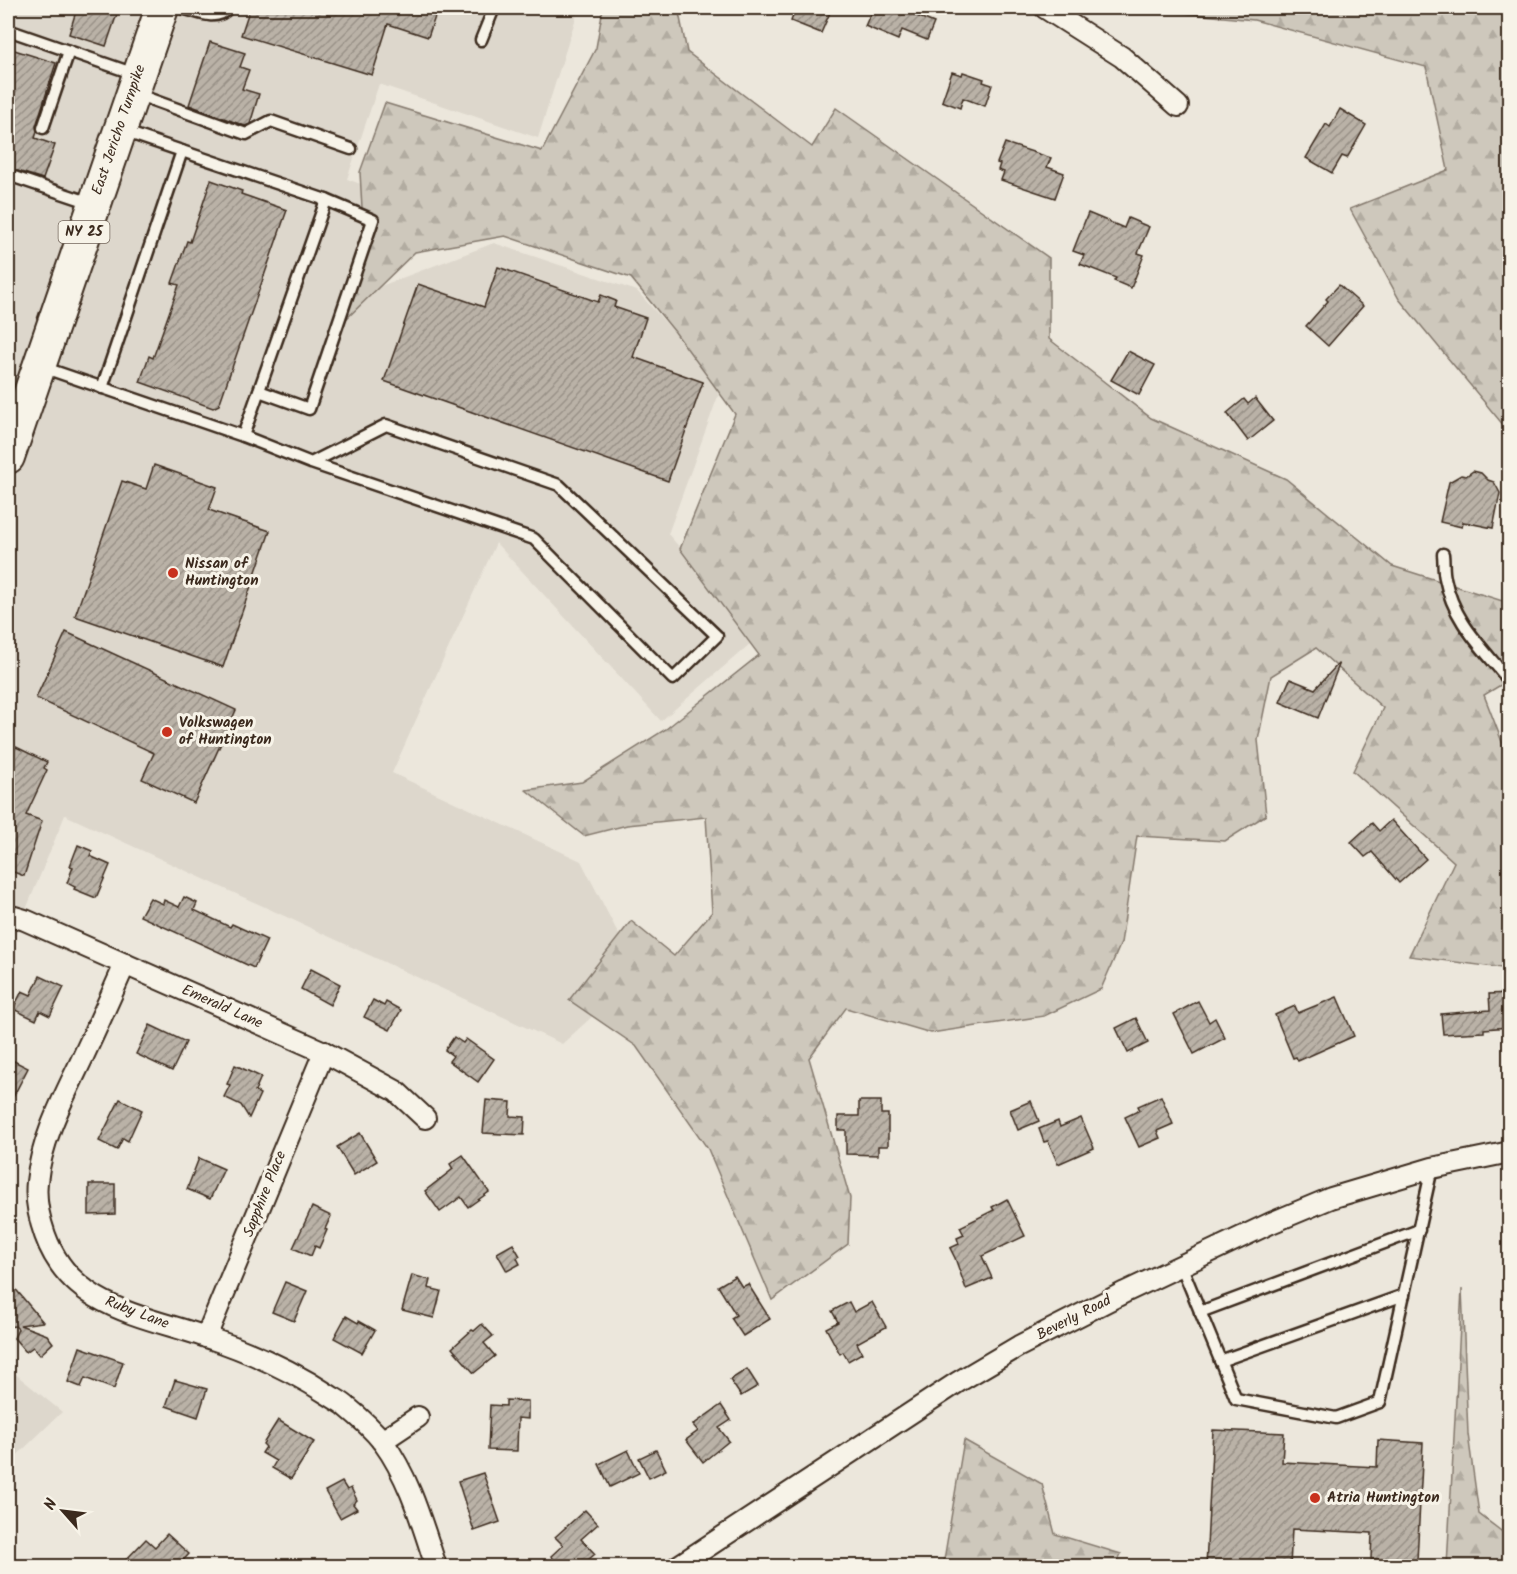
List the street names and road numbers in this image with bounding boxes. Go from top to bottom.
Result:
street label: East Jericho Turnpike [85,61,153,198]
road number: NY 25 [58,221,110,243]
street label: Emerald Lane [178,978,267,1036]
street label: Sapphire Place [237,1147,293,1241]
street label: Beverly Road [1032,1289,1116,1347]
street label: Ruby Lane [101,1290,173,1336]

